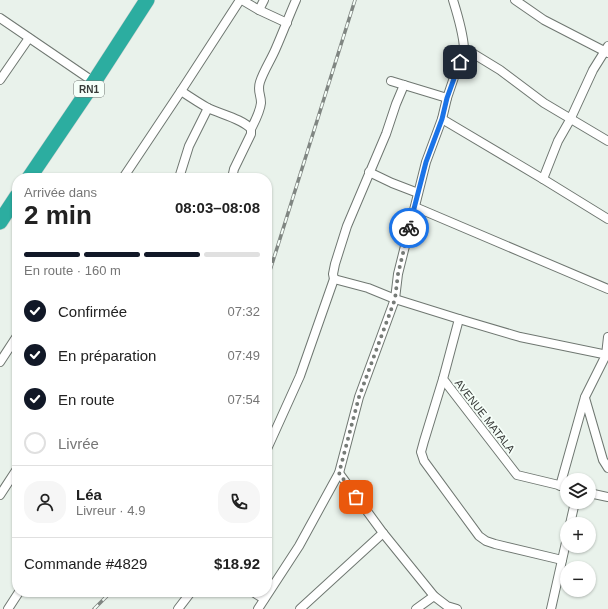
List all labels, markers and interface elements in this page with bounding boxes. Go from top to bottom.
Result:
pin [443,45,477,79]
icon: home [449,51,471,73]
road number: RN1 [74,81,104,97]
text: Arrivée dans [24,185,97,200]
text: 08:03–08:08 [175,199,260,216]
text: 2 min [24,200,92,230]
courier [389,208,429,248]
icon: bike [398,217,420,239]
text: En route · 160 m [24,263,121,278]
icon: check [24,300,46,322]
text: Confirmée [58,303,127,320]
text: 07:32 [227,304,260,319]
icon: check [24,344,46,366]
text: En préparation [58,347,156,364]
text: 07:49 [227,348,260,363]
street label: AVENUE MATALA [453,377,518,456]
icon: check [24,388,46,410]
text: En route [58,391,115,408]
text: 07:54 [227,392,260,407]
text: Livrée [58,435,99,452]
map controls [560,473,596,597]
button: layers [560,473,596,509]
pin [339,480,373,514]
button: person [24,481,66,523]
button: phone [218,481,260,523]
text: Léa [76,486,102,503]
icon: bag [345,486,367,508]
text: Livreur · 4.9 [76,503,145,518]
button: + [560,517,596,553]
text: Commande #4829 [24,555,147,572]
text: $18.92 [214,555,260,572]
button: − [560,561,596,597]

